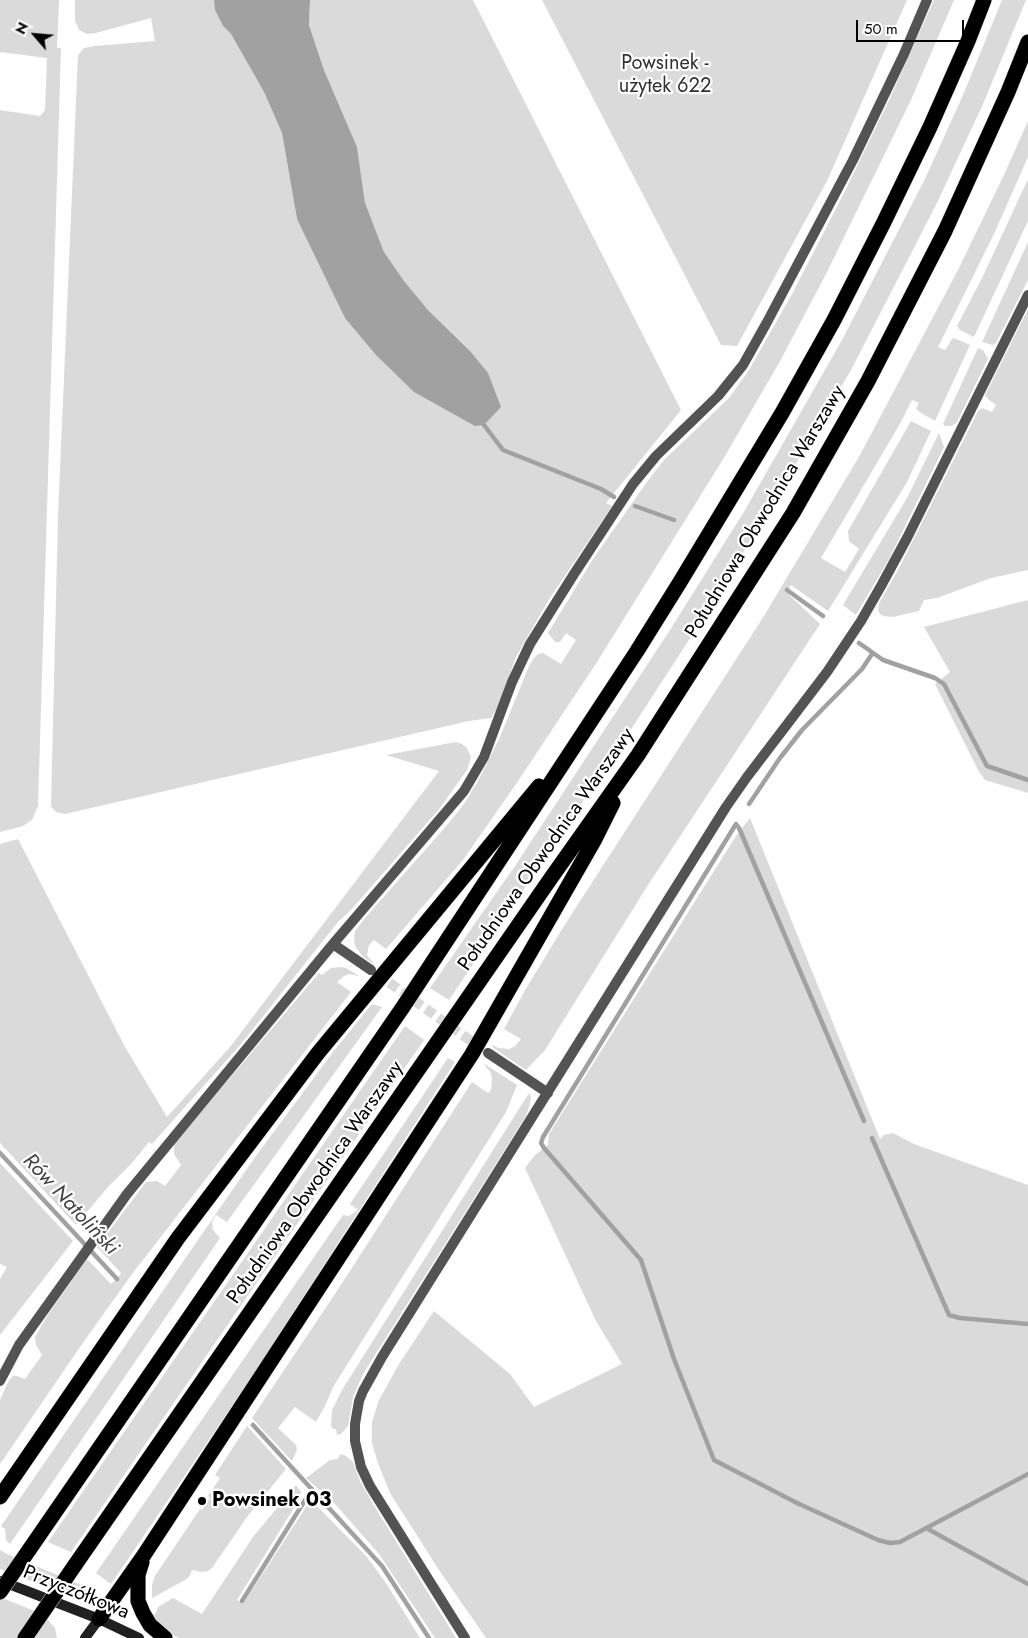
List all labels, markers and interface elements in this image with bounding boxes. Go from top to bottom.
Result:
north arrow [10,10,60,60]
scale bar [858,10,966,42]
text: 50 m [864,18,898,40]
text: N [10,19,33,38]
park label: Powsinek - użytek 622 [619,52,711,99]
street label: Południowa Obwodnica Warszawy [681,381,851,643]
street label: Południowa Obwodnica Warszawy [454,724,640,976]
street label: Południowa Obwodnica Warszawy [223,1057,409,1309]
water label: Rów Natoliński [17,1149,123,1261]
place label: Powsinek 03 [212,1489,331,1513]
marker: Powsinek 03 [196,1495,208,1507]
street label: Przyczółkowa [19,1561,133,1625]

